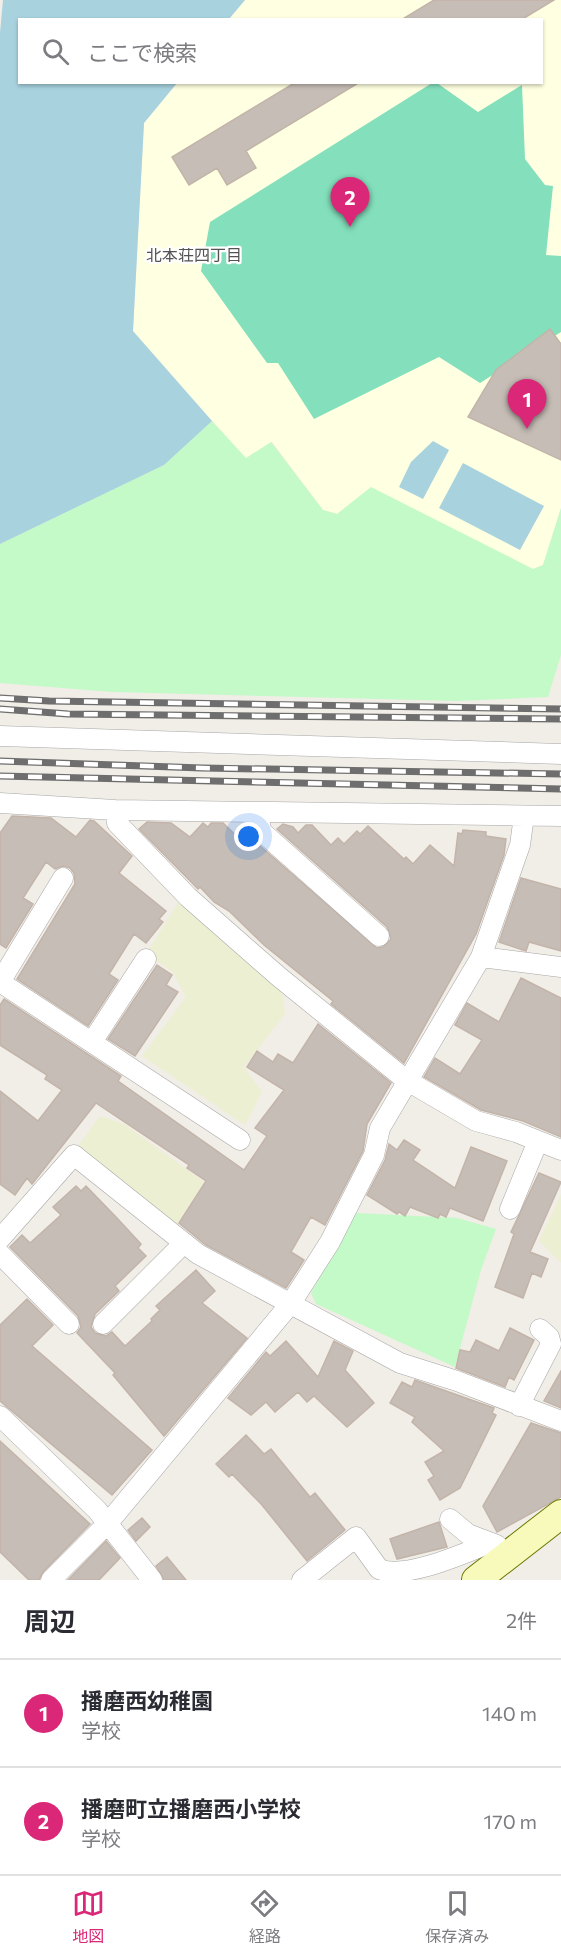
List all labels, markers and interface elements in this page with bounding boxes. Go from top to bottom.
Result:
search box [18,18,543,84]
icon: search [39,35,72,68]
text: ここで検索 [87,39,197,66]
pin: 2 [330,178,370,227]
district label: 北本荘四丁目 [146,245,242,264]
pin: 1 [508,380,546,429]
your location [234,822,263,851]
text: 周辺 [24,1605,76,1636]
text: 2件 [506,1608,537,1632]
text: 播磨西幼稚園 [81,1687,213,1714]
text: 1 [39,1701,48,1725]
text: 140 m [482,1701,537,1725]
text: 学校 [81,1718,121,1742]
text: 播磨町立播磨西小学校 [81,1795,301,1822]
text: 2 [38,1809,49,1833]
text: 170 m [484,1809,537,1833]
text: 学校 [81,1826,121,1850]
tab: 地図 [72,1887,105,1947]
tab: 経路 [248,1887,281,1947]
tab: 保存済み [425,1887,489,1947]

